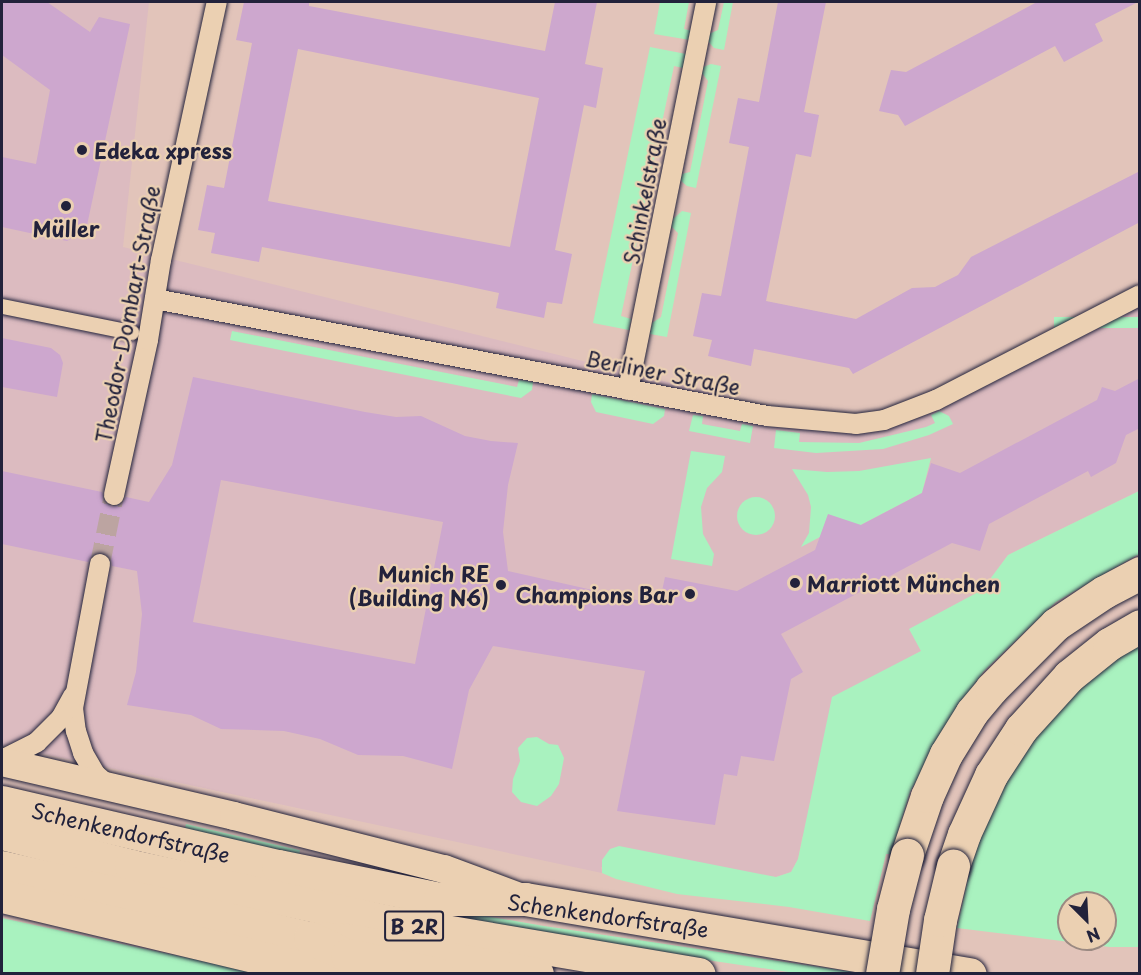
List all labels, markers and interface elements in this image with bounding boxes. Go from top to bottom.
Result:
street label: Schinkelstraße [617,116,671,266]
place label: Edeka xpress [94,137,232,163]
marker: Edeka xpress [75,143,89,157]
street label: Theodor-Dombart-Straße [90,183,164,445]
marker: Müller [59,199,73,213]
place label: Müller [32,215,100,241]
street label: Berliner Straße [583,345,743,399]
place label: Munich RE (Building N6) [348,560,489,610]
place label: Marriott München [807,570,999,596]
marker: Marriott München [788,576,802,590]
marker: Munich RE (Building N6) [494,578,508,592]
place label: Champions Bar [515,581,678,607]
marker: Champions Bar [683,587,697,601]
street label: Schenkendorfstraße [29,797,233,867]
street label: Schenkendorfstraße [506,888,710,942]
north arrow [1057,891,1117,951]
road number: B 2R [382,909,446,943]
text: N [1083,922,1104,949]

